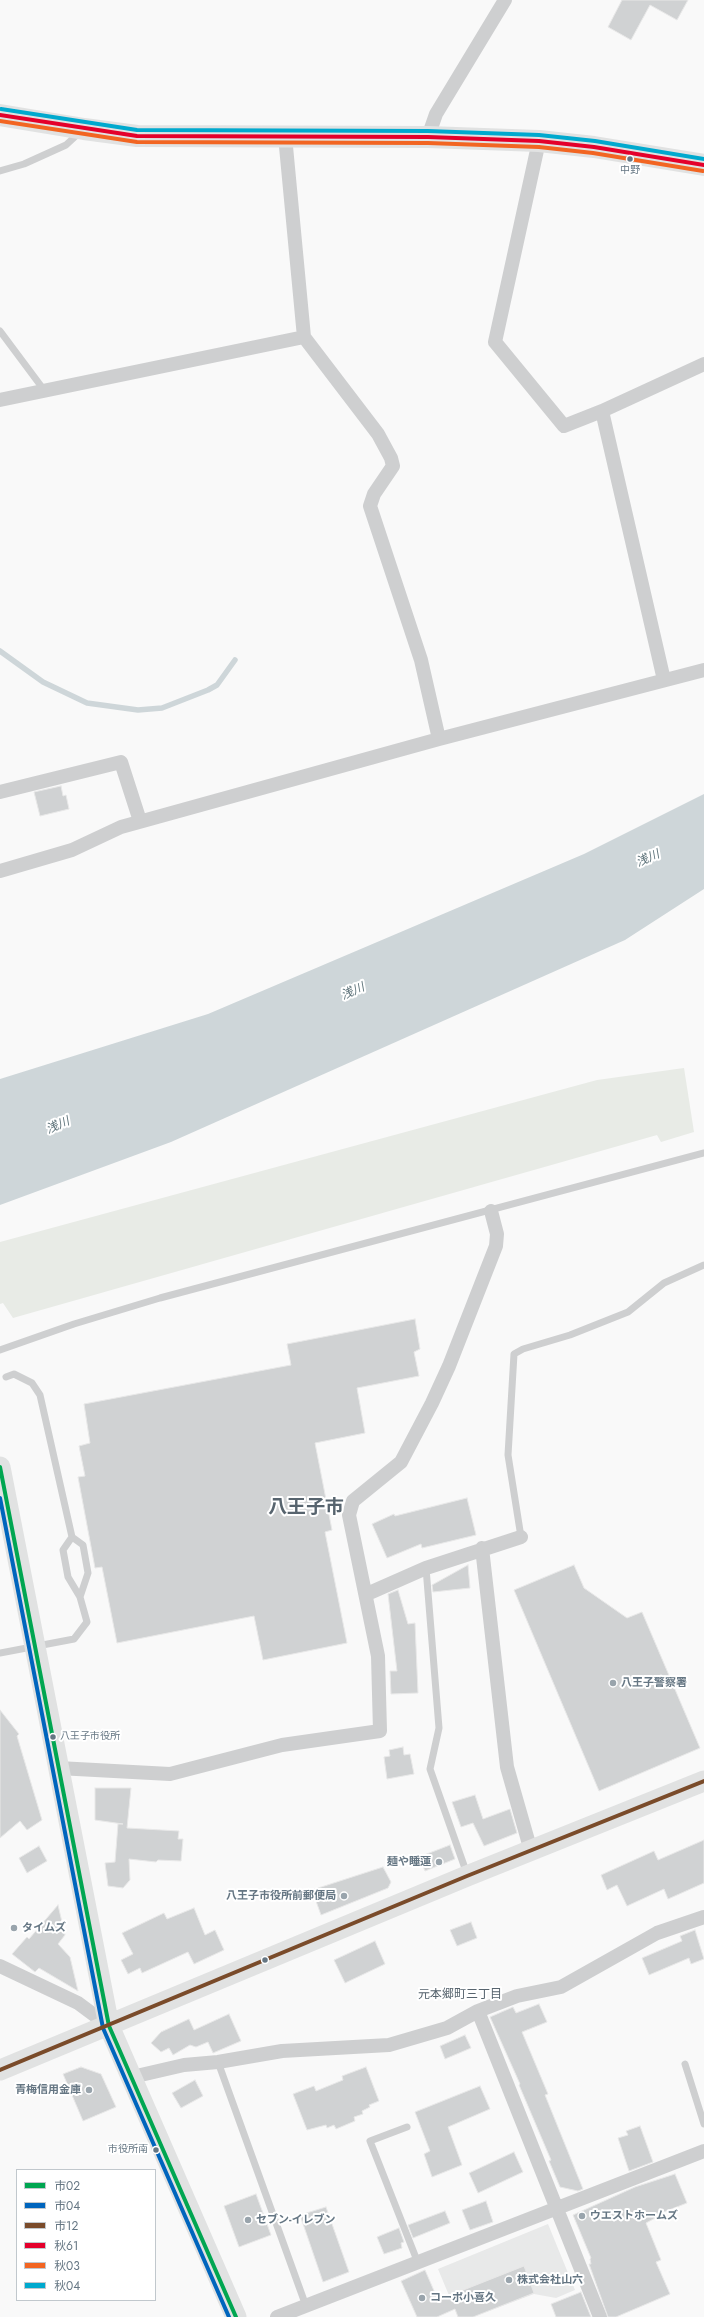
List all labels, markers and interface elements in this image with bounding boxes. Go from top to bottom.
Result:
marker: 中野 [625,154,635,164]
place label: 中野 [620,165,640,177]
water label: 浅川 [634,848,662,870]
water label: 浅川 [339,981,367,1003]
water label: 浅川 [44,1115,72,1137]
district label: 八王子市 [268,1497,344,1519]
place label: 八王子警察署 [621,1676,687,1690]
marker: 八王子警察署 [608,1678,618,1688]
place label: 八王子市役所 [60,1731,120,1743]
marker: 八王子市役所 [48,1732,58,1742]
place label: 麺や睡蓮 [387,1855,431,1869]
marker: 麺や睡蓮 [434,1857,444,1867]
place label: 八王子市役所前郵便局 [226,1889,336,1903]
marker: 八王子市役所前郵便局 [339,1891,349,1901]
place label: タイムズ [22,1921,66,1935]
marker: タイムズ [9,1923,19,1933]
unlabelled marker [260,1955,270,1965]
district label: 元本郷町三丁目 [418,1988,502,2002]
place label: 青梅信用金庫 [15,2083,81,2097]
marker: 青梅信用金庫 [84,2085,94,2095]
place label: 市役所南 [108,2144,148,2156]
marker: 市役所南 [151,2145,161,2155]
legend [16,2169,156,2301]
text: 市02 [54,2177,80,2195]
text: 市04 [54,2197,80,2215]
place label: ウエストホームズ [590,2209,678,2223]
marker: ウエストホームズ [577,2211,587,2221]
place label: セブン-イレブン [256,2213,335,2227]
marker: セブン-イレブン [243,2215,253,2225]
text: 市12 [54,2217,78,2235]
text: 秋61 [54,2237,78,2255]
text: 秋03 [54,2257,80,2275]
place label: 株式会社山六 [517,2273,583,2287]
marker: 株式会社山六 [504,2275,514,2285]
text: 秋04 [54,2277,80,2295]
place label: コーポ小喜久 [430,2291,496,2305]
marker: コーポ小喜久 [417,2293,427,2303]

